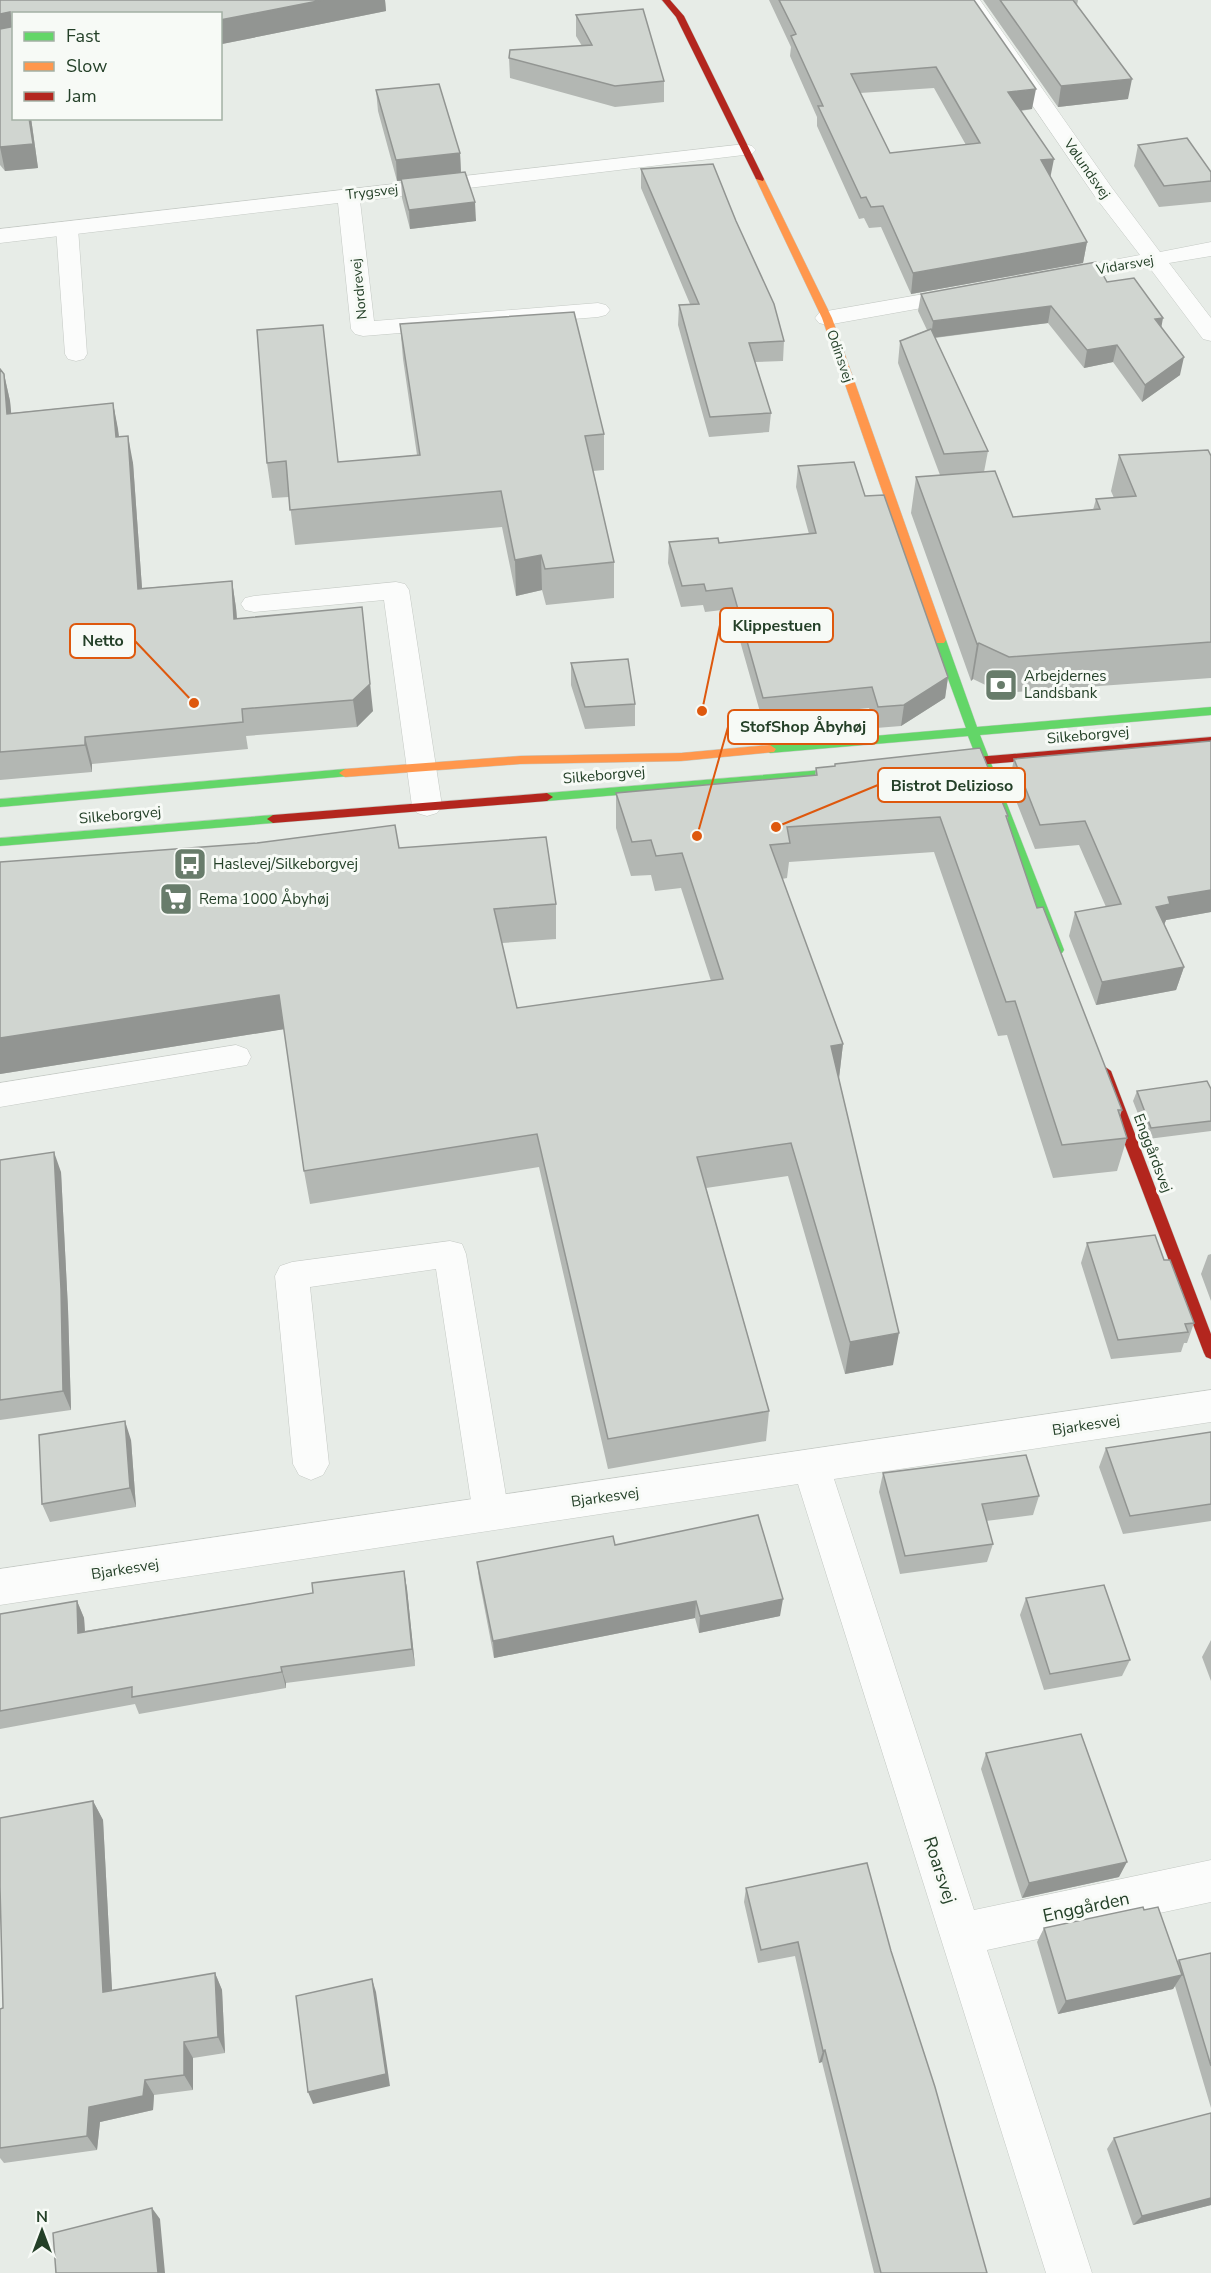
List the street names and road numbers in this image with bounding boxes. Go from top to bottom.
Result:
street label: Vølundsvej [1059,134,1115,203]
street label: Trygsvej [345,180,399,204]
street label: Vidarsvej [1094,251,1155,280]
street label: Nordrevej [346,257,372,321]
street label: Odinsvej [822,327,858,385]
street label: Silkeborgvej [1046,721,1130,749]
street label: Silkeborgvej [562,761,646,789]
street label: Silkeborgvej [78,801,162,829]
street label: Enggårdsvej [1129,1111,1177,1195]
street label: Bjarkesvej [1051,1410,1121,1440]
street label: Bjarkesvej [570,1482,640,1512]
street label: Bjarkesvej [90,1554,160,1584]
street label: Roarsvej [918,1833,962,1907]
street label: Enggården [1040,1886,1132,1928]

